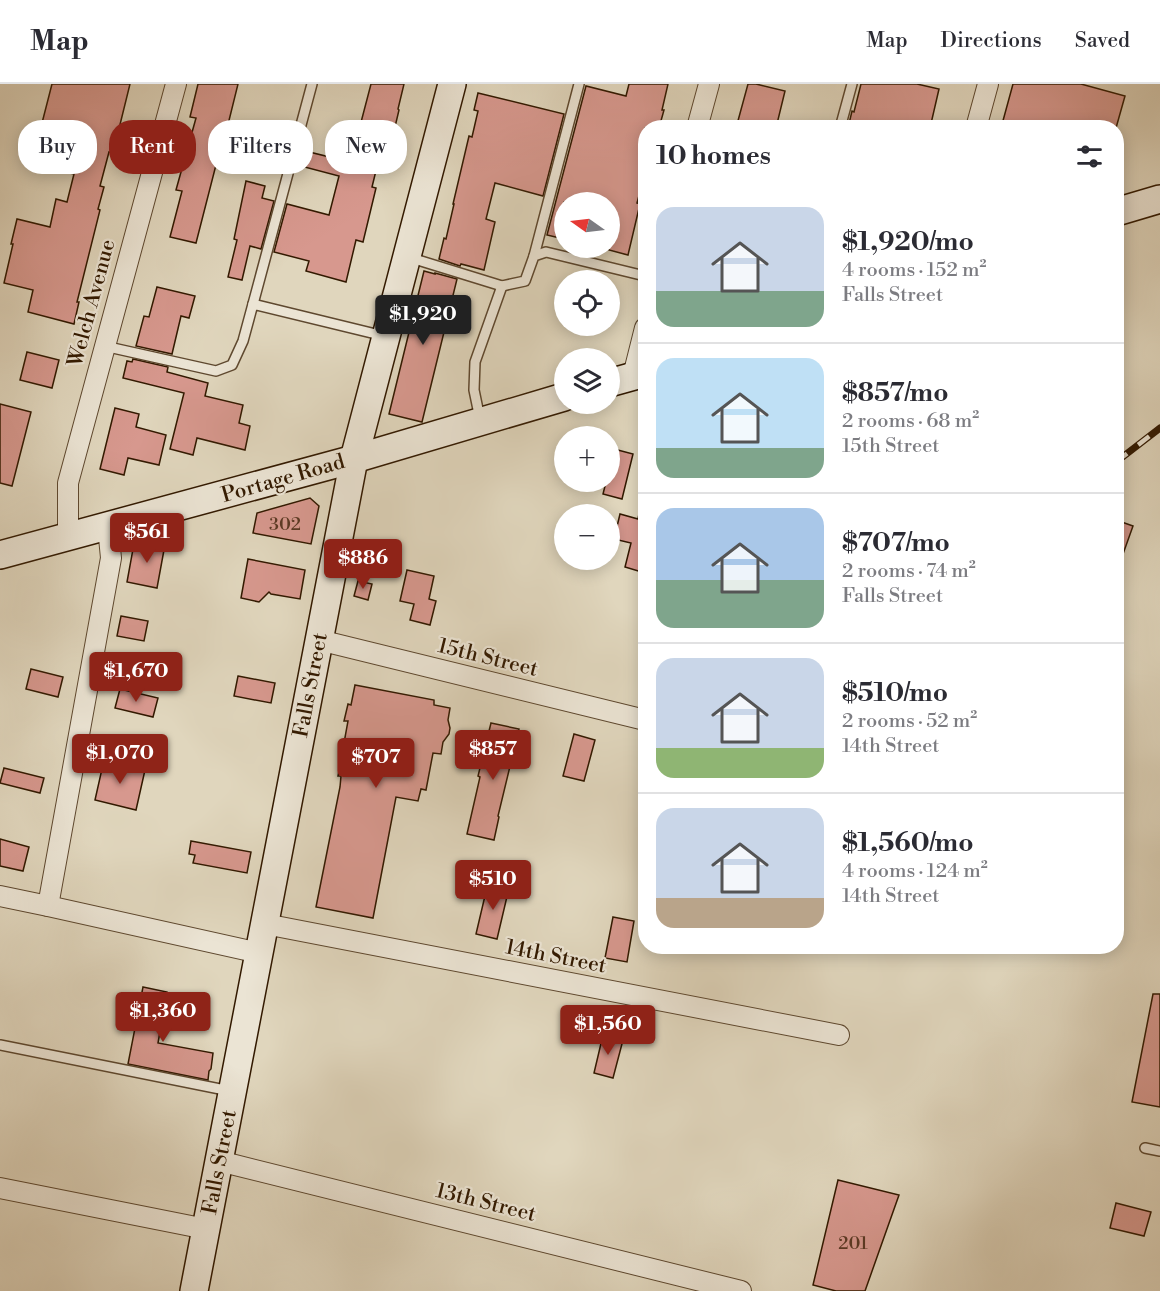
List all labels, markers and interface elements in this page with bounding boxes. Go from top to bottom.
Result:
text: Map [30,24,89,59]
text: Map [866,28,908,54]
text: Directions [941,28,1042,54]
text: Saved [1075,28,1130,54]
chip: Buy [18,120,97,174]
chip: Rent [109,120,196,174]
chip: Filters [208,120,313,174]
chip: New [325,120,407,174]
text: 10 homes [656,140,771,172]
icon: filters [1073,140,1106,173]
north arrow [554,192,620,258]
map controls [554,192,620,570]
text: $1,920/mo [842,226,974,258]
icon: home [704,231,776,303]
street label: Welch Avenue [62,237,121,371]
text: 4 rooms · 152 m² [842,258,986,283]
button: locate [554,270,620,336]
text: Falls Street [842,283,943,308]
pin: $1,920 [374,295,472,346]
text: $1,920 [389,302,457,327]
button: layers [554,348,620,414]
text: $857/mo [842,377,949,409]
icon: home [704,382,776,454]
text: 2 rooms · 68 m² [842,409,979,434]
button: + [554,426,620,492]
text: 15th Street [842,434,939,459]
street label: Portage Road [219,449,348,509]
button: − [554,504,620,570]
pin: $561 [111,513,183,564]
house number: 302 [269,513,301,536]
text: $561 [124,520,170,545]
text: $707/mo [842,527,950,559]
icon: home [704,532,776,604]
pin: $886 [327,539,399,590]
text: $886 [338,546,388,571]
text: 2 rooms · 74 m² [842,559,976,584]
text: Falls Street [842,584,943,609]
street label: Falls Street [288,630,334,740]
street label: 15th Street [435,633,541,683]
pin: $1,670 [87,652,185,703]
text: $1,670 [103,659,169,684]
text: $510/mo [842,677,948,709]
icon: home [704,682,776,754]
text: 2 rooms · 52 m² [842,709,977,734]
pin: $857 [457,730,529,781]
pin: $1,070 [71,734,169,785]
text: 14th Street [842,734,939,759]
text: $857 [469,737,517,762]
pin: $707 [340,738,412,789]
text: $1,070 [86,741,154,766]
text: $707 [351,745,401,770]
text: $1,560/mo [842,827,974,859]
icon: home [704,832,776,904]
text: 4 rooms · 124 m² [842,859,988,884]
pin: $510 [457,860,529,911]
text: $510 [469,867,517,892]
text: 14th Street [842,884,939,909]
street label: 14th Street [503,934,609,980]
pin: $1,360 [114,992,212,1043]
text: $1,360 [129,999,197,1024]
pin: $1,560 [559,1005,657,1056]
text: $1,560 [574,1012,642,1037]
street label: Falls Street [197,1107,243,1217]
street label: 13th Street [433,1178,539,1228]
house number: 201 [838,1232,868,1255]

